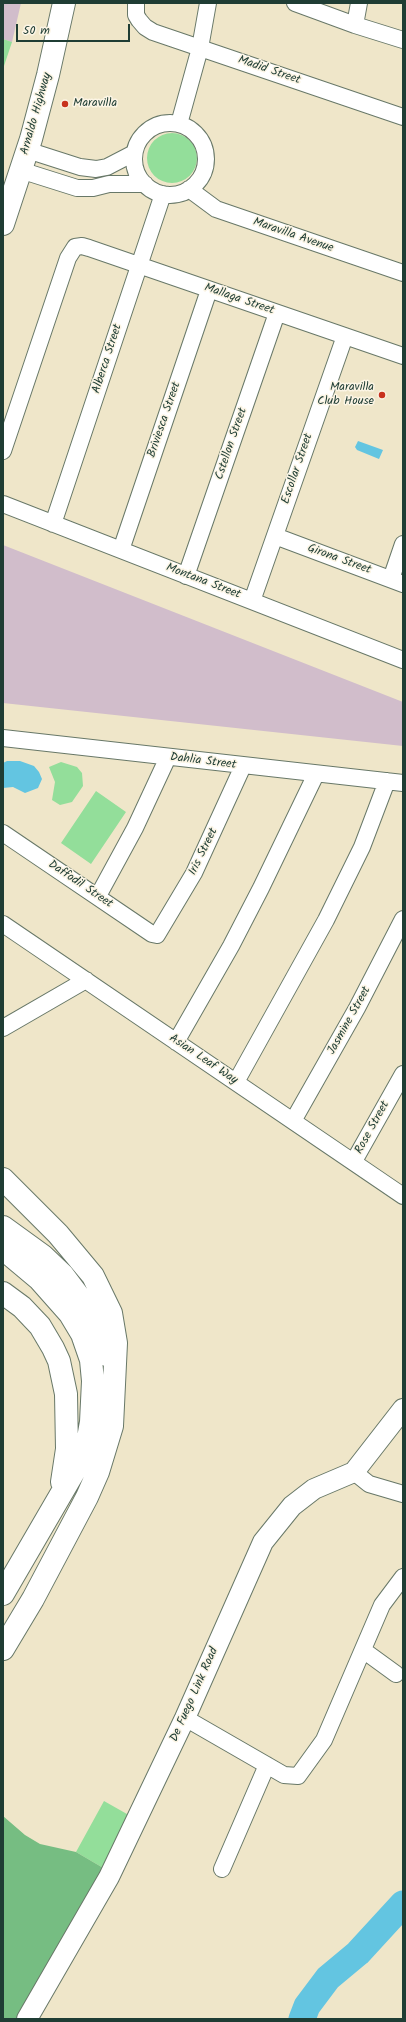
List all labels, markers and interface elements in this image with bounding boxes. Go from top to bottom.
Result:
scale bar [18,16,132,42]
text: 50 m [23,21,50,40]
street label: Madid Street [236,54,302,88]
street label: Arnaldo Highway [18,71,56,157]
place label: Maravilla [73,97,117,111]
marker: Maravilla [60,99,70,109]
street label: Maravilla Avenue [251,215,335,257]
street label: Mallaga Street [202,281,276,319]
street label: Alberca Street [90,322,126,396]
street label: Briviesca Street [145,380,185,460]
place label: Maravilla Club House [317,381,374,409]
marker: Maravilla Club House [377,390,387,400]
street label: Cstellon Street [213,406,251,482]
street label: Escollar Street [279,432,317,506]
street label: Girona Street [305,542,373,578]
street label: Montana Street [164,561,242,603]
street label: Dahlia Street [169,751,237,773]
street label: Iris Street [186,826,222,878]
street label: Daffodil Street [45,858,115,912]
street label: Jasmine Street [325,984,375,1058]
street label: Asian Leaf Way [166,1032,240,1088]
street label: Rose Street [353,1099,393,1157]
street label: De Fuego Link Road [168,1646,222,1744]

